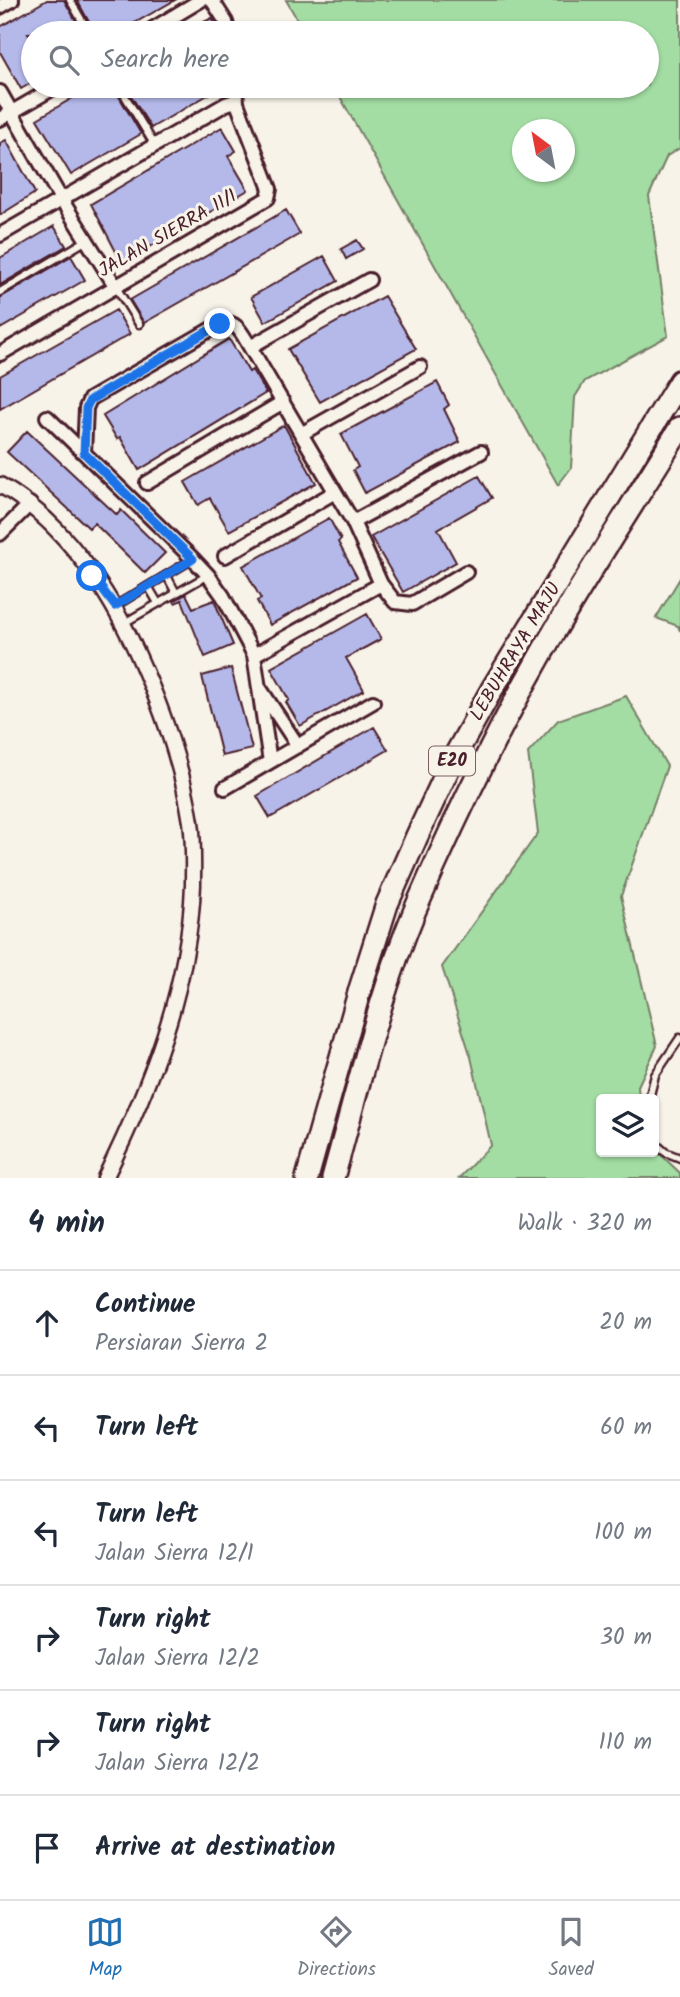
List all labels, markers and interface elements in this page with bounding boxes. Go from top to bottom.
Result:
search box [21,21,659,98]
text: Search here [101,39,229,81]
icon: search [45,41,83,79]
north arrow [512,119,575,182]
street label: JALAN SIERRA 11/1 [93,182,243,286]
route end [204,308,235,339]
route start [76,560,107,591]
street label: LEBUHRAYA MAJU [463,577,569,727]
road number: E20 [429,746,475,776]
map controls [596,1094,659,1157]
button: layers [596,1094,659,1157]
text: 4 min [28,1200,105,1248]
text: Walk · 320 m [517,1206,652,1242]
text: Continue [95,1284,196,1326]
icon: ahead [28,1304,66,1342]
text: 20 m [600,1305,652,1341]
text: Persiaran Sierra 2 [95,1326,268,1362]
text: Turn left [95,1407,198,1449]
icon: left [28,1409,66,1447]
text: 60 m [600,1410,652,1446]
text: Turn left [95,1494,198,1536]
icon: left [28,1514,66,1552]
text: 100 m [594,1515,652,1551]
text: Jalan Sierra 12/1 [95,1536,254,1572]
text: Turn right [95,1599,211,1641]
icon: right [28,1619,66,1657]
text: 30 m [600,1620,652,1656]
text: Jalan Sierra 12/2 [95,1641,260,1677]
text: Turn right [95,1704,211,1746]
icon: right [28,1724,66,1762]
text: 110 m [599,1725,652,1761]
text: Jalan Sierra 12/2 [95,1746,260,1782]
text: Arrive at destination [95,1827,335,1869]
icon: arrive [28,1829,66,1867]
tab: Map [86,1913,124,1985]
tab: Directions [297,1913,376,1985]
tab: Saved [549,1913,594,1985]

